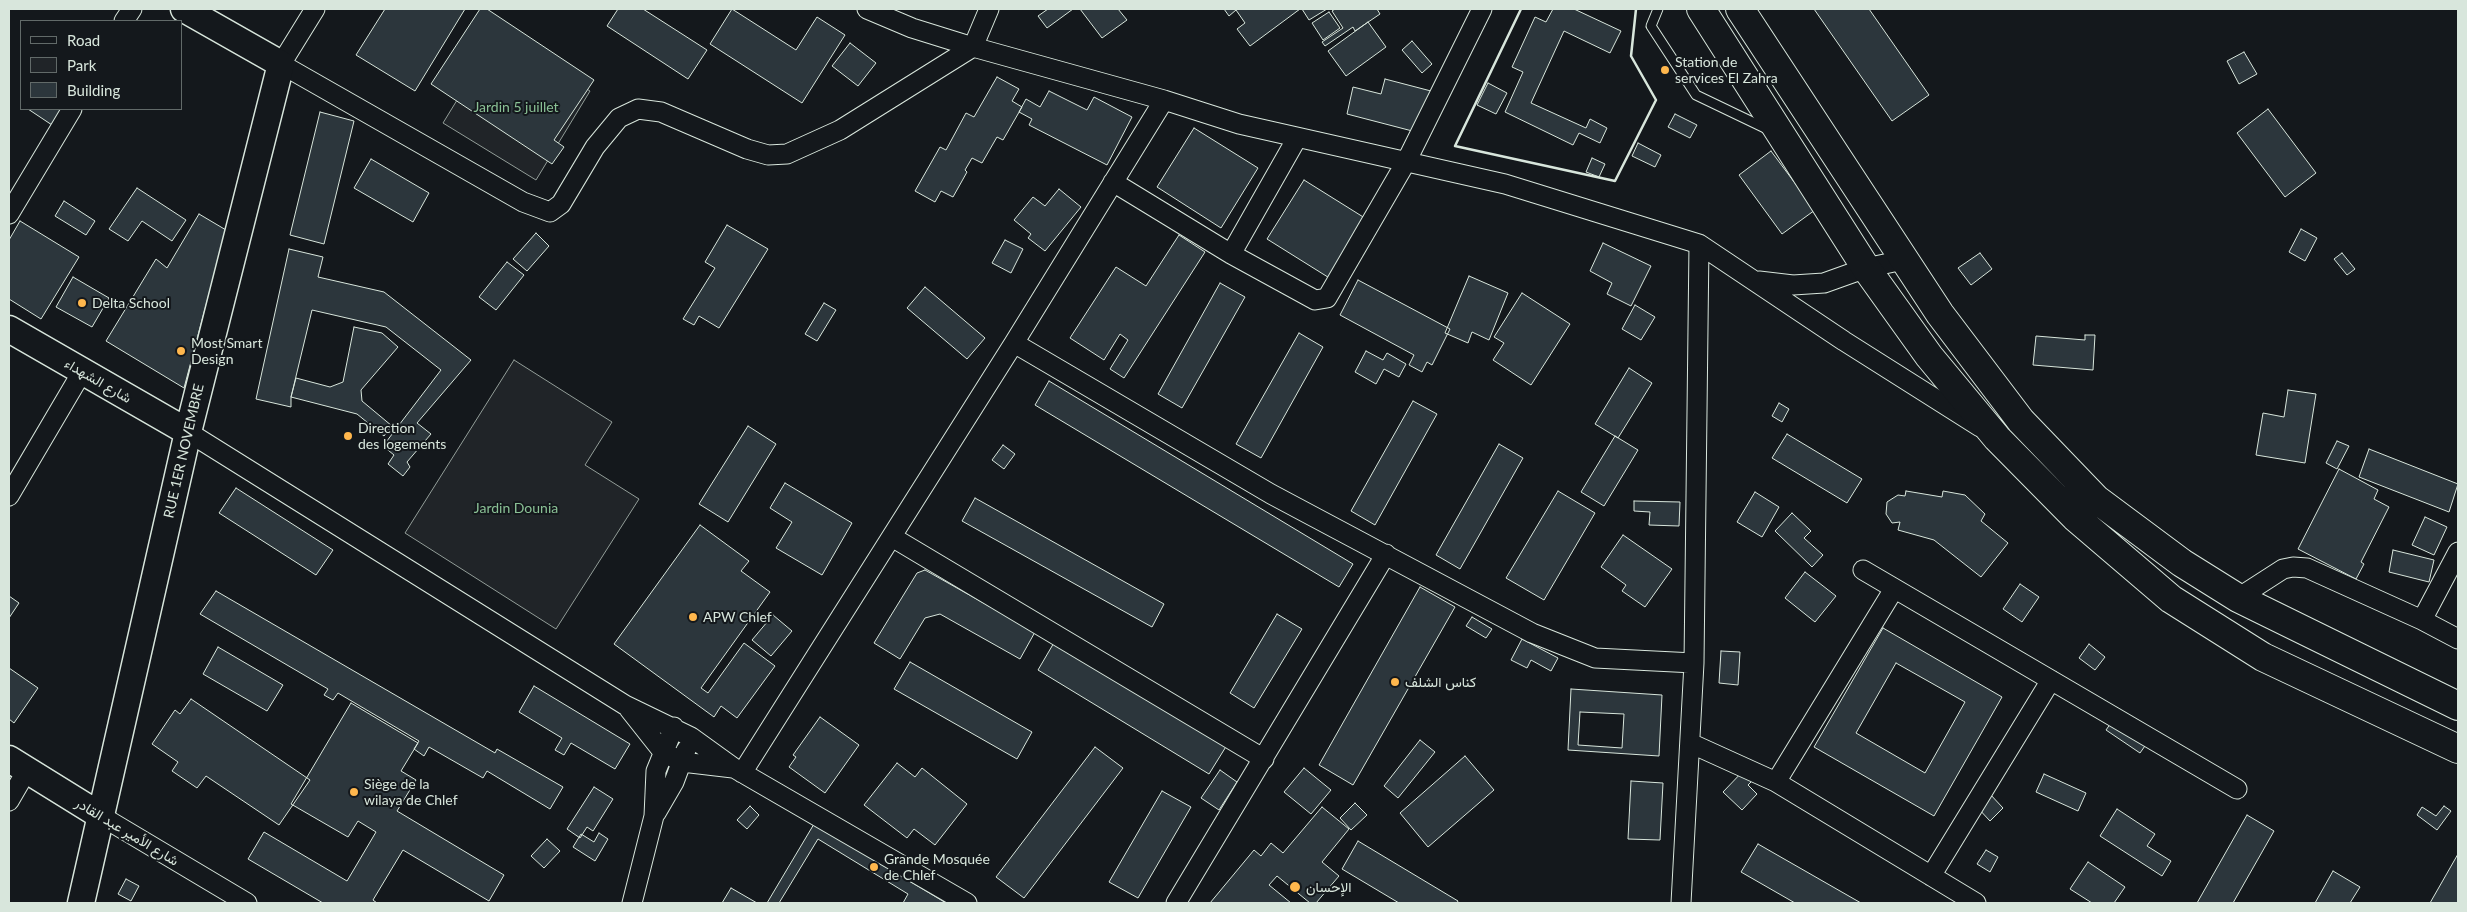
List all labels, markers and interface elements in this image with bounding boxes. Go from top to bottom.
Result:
legend [20,20,182,110]
text: Road [67,31,100,49]
place label: Station de services El Zahra [1675,54,1778,86]
text: Park [67,56,96,74]
marker: Station de services El Zahra [1659,64,1671,76]
text: Building [67,81,120,99]
park label: Jardin 5 juillet [473,99,559,115]
place label: Delta School [92,295,170,311]
marker: Delta School [76,297,88,309]
place label: Most Smart Design [191,335,262,368]
marker: Most Smart Design [175,345,187,357]
street label: شارع الشهداء [62,355,134,407]
street label: RUE 1ER NOVEMBRE [160,382,208,520]
place label: Direction des logements [358,420,446,452]
marker: Direction des logements [342,430,354,442]
park label: Jardin Dounia [474,500,558,516]
place label: APW Chlef [703,609,772,625]
marker: APW Chlef [687,611,699,623]
place label: كناس الشلف [1405,674,1476,690]
marker: كناس الشلف [1389,676,1401,688]
place label: Siège de la wilaya de Chlef [364,776,458,809]
marker: Siège de la wilaya de Chlef [348,786,360,798]
street label: شارع الأمير عبد القادر [72,795,182,869]
place label: Grande Mosquée de Chlef [884,851,990,884]
marker: Grande Mosquée de Chlef [868,861,880,873]
place label: الإحسان [1306,879,1352,895]
marker: الإحسان [1288,880,1302,894]

